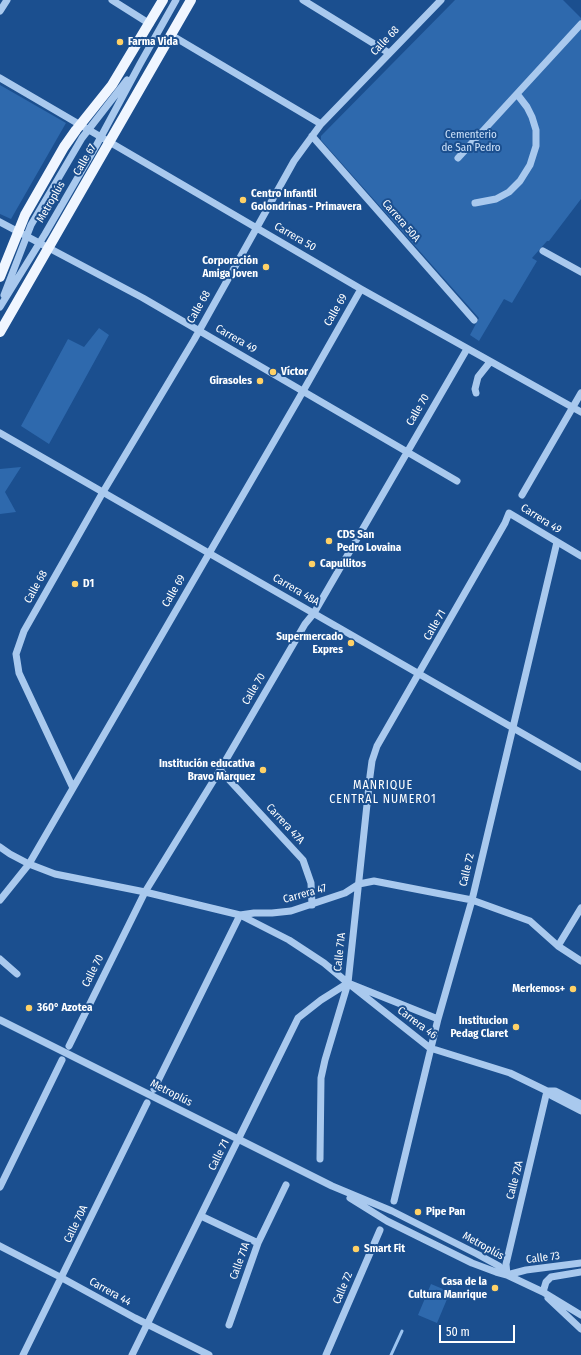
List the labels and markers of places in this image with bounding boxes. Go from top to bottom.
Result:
place label: Farma Vida [128,35,178,49]
marker: Farma Vida [115,37,125,47]
place label: Centro Infantil Golondrinas - Primavera [251,187,362,213]
marker: Centro Infantil Golondrinas - Primavera [238,195,248,205]
place label: Corporación Amiga Joven [202,254,258,280]
marker: Corporación Amiga Joven [261,262,271,272]
place label: Víctor [281,365,308,379]
marker: Víctor [268,367,278,377]
place label: Girasoles [210,374,252,388]
marker: Girasoles [255,376,265,386]
place label: CDS San Pedro Lovaina [337,528,401,554]
marker: CDS San Pedro Lovaina [324,536,334,546]
place label: Capullitos [320,557,366,571]
marker: Capullitos [307,559,317,569]
place label: D1 [83,577,94,591]
marker: D1 [70,579,80,589]
place label: Supermercado Expres [276,630,343,656]
marker: Supermercado Expres [346,638,356,648]
place label: Institución educativa Bravo Marquez [159,757,255,783]
marker: Institución educativa Bravo Marquez [258,765,268,775]
place label: Merkemos+ [512,982,565,996]
marker: Merkemos+ [568,984,578,994]
place label: 360° Azotea [37,1001,92,1015]
marker: 360° Azotea [24,1003,34,1013]
place label: Institucion Pedag Claret [450,1014,508,1040]
marker: Institucion Pedag Claret [511,1022,521,1032]
place label: Pipe Pan [426,1205,465,1219]
marker: Pipe Pan [413,1207,423,1217]
place label: Smart Fit [364,1242,405,1256]
marker: Smart Fit [351,1244,361,1254]
place label: Casa de la Cultura Manrique [408,1275,487,1301]
marker: Casa de la Cultura Manrique [490,1283,500,1293]

